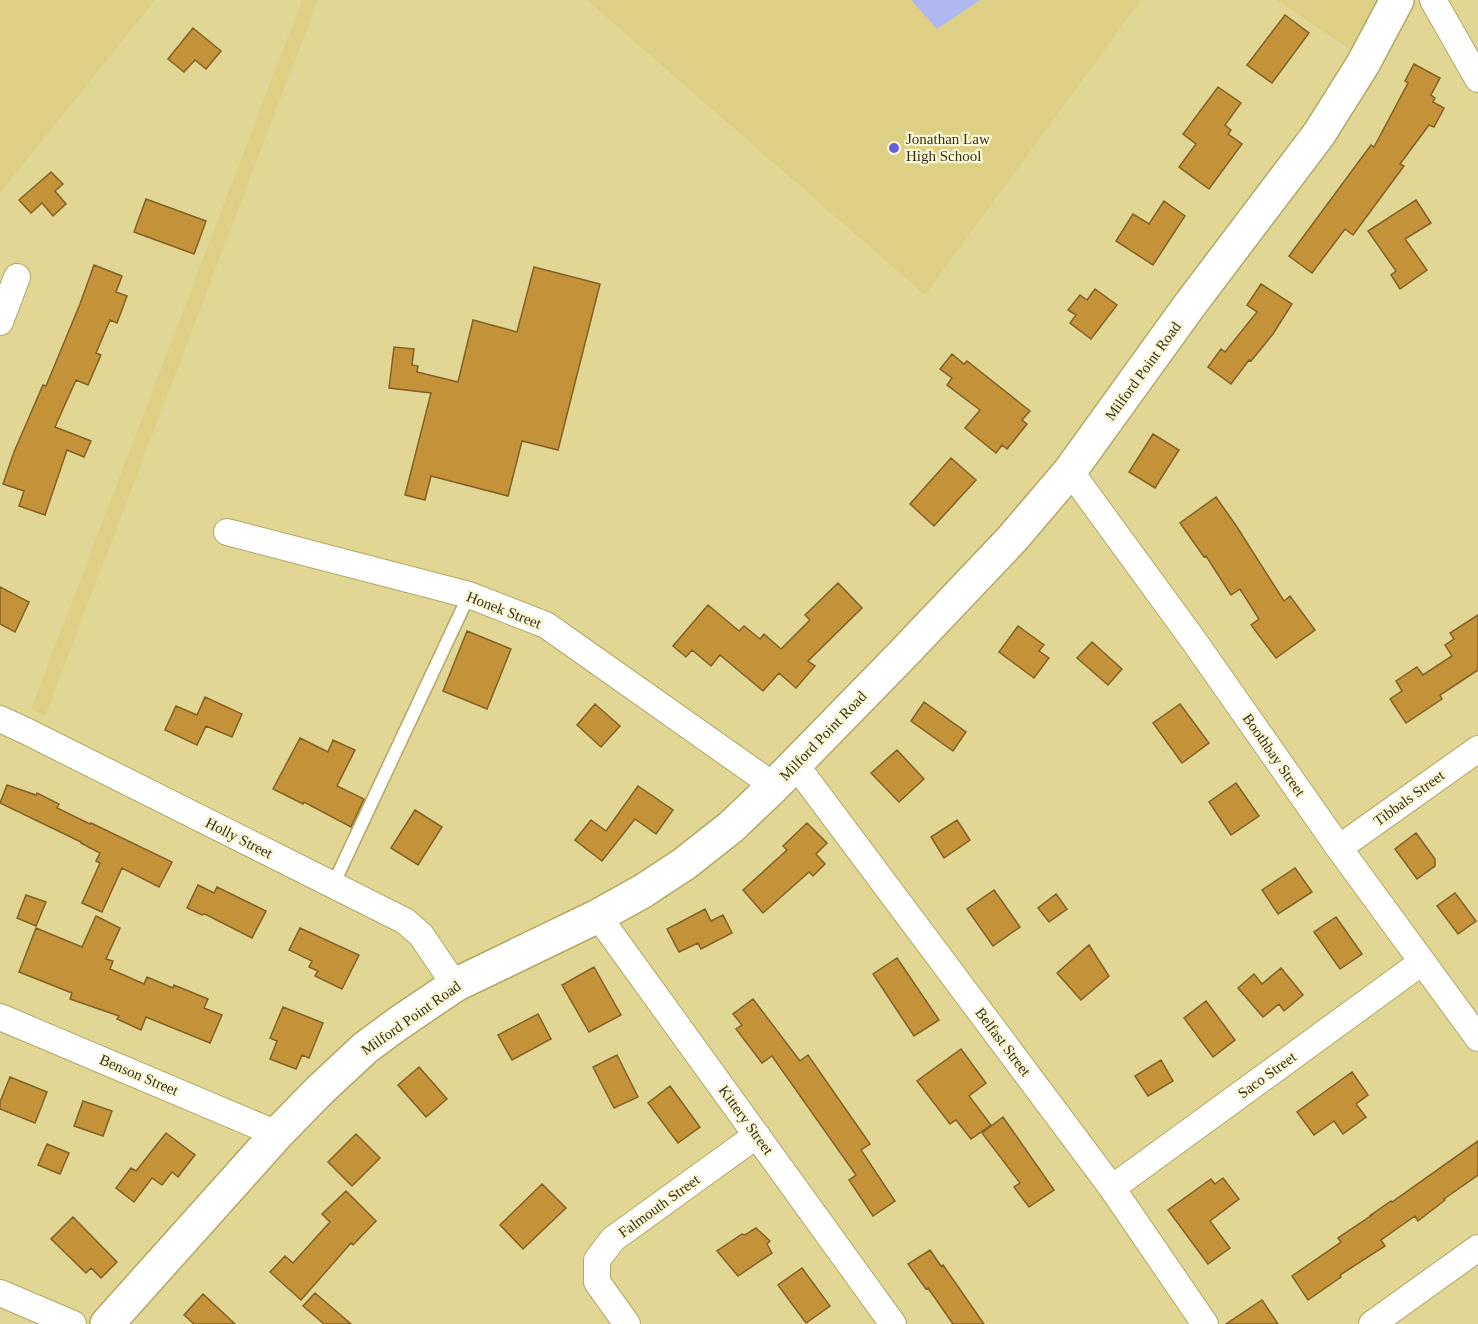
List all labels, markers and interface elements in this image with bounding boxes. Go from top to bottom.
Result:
place label: Jonathan Law High School [906,131,990,164]
marker: Jonathan Law High School [887,141,901,155]
street label: Milford Point Road [1102,318,1184,423]
street label: Honek Street [464,588,544,632]
street label: Milford Point Road [776,688,870,784]
street label: Boothbay Street [1240,711,1309,800]
street label: Tibbals Street [1371,767,1448,829]
street label: Holly Street [203,814,276,862]
street label: Milford Point Road [358,977,464,1058]
street label: Belfast Street [972,1005,1034,1080]
street label: Saco Street [1235,1048,1300,1101]
street label: Benson Street [97,1051,181,1099]
street label: Kittery Street [716,1082,777,1158]
street label: Falmouth Street [615,1171,703,1241]

